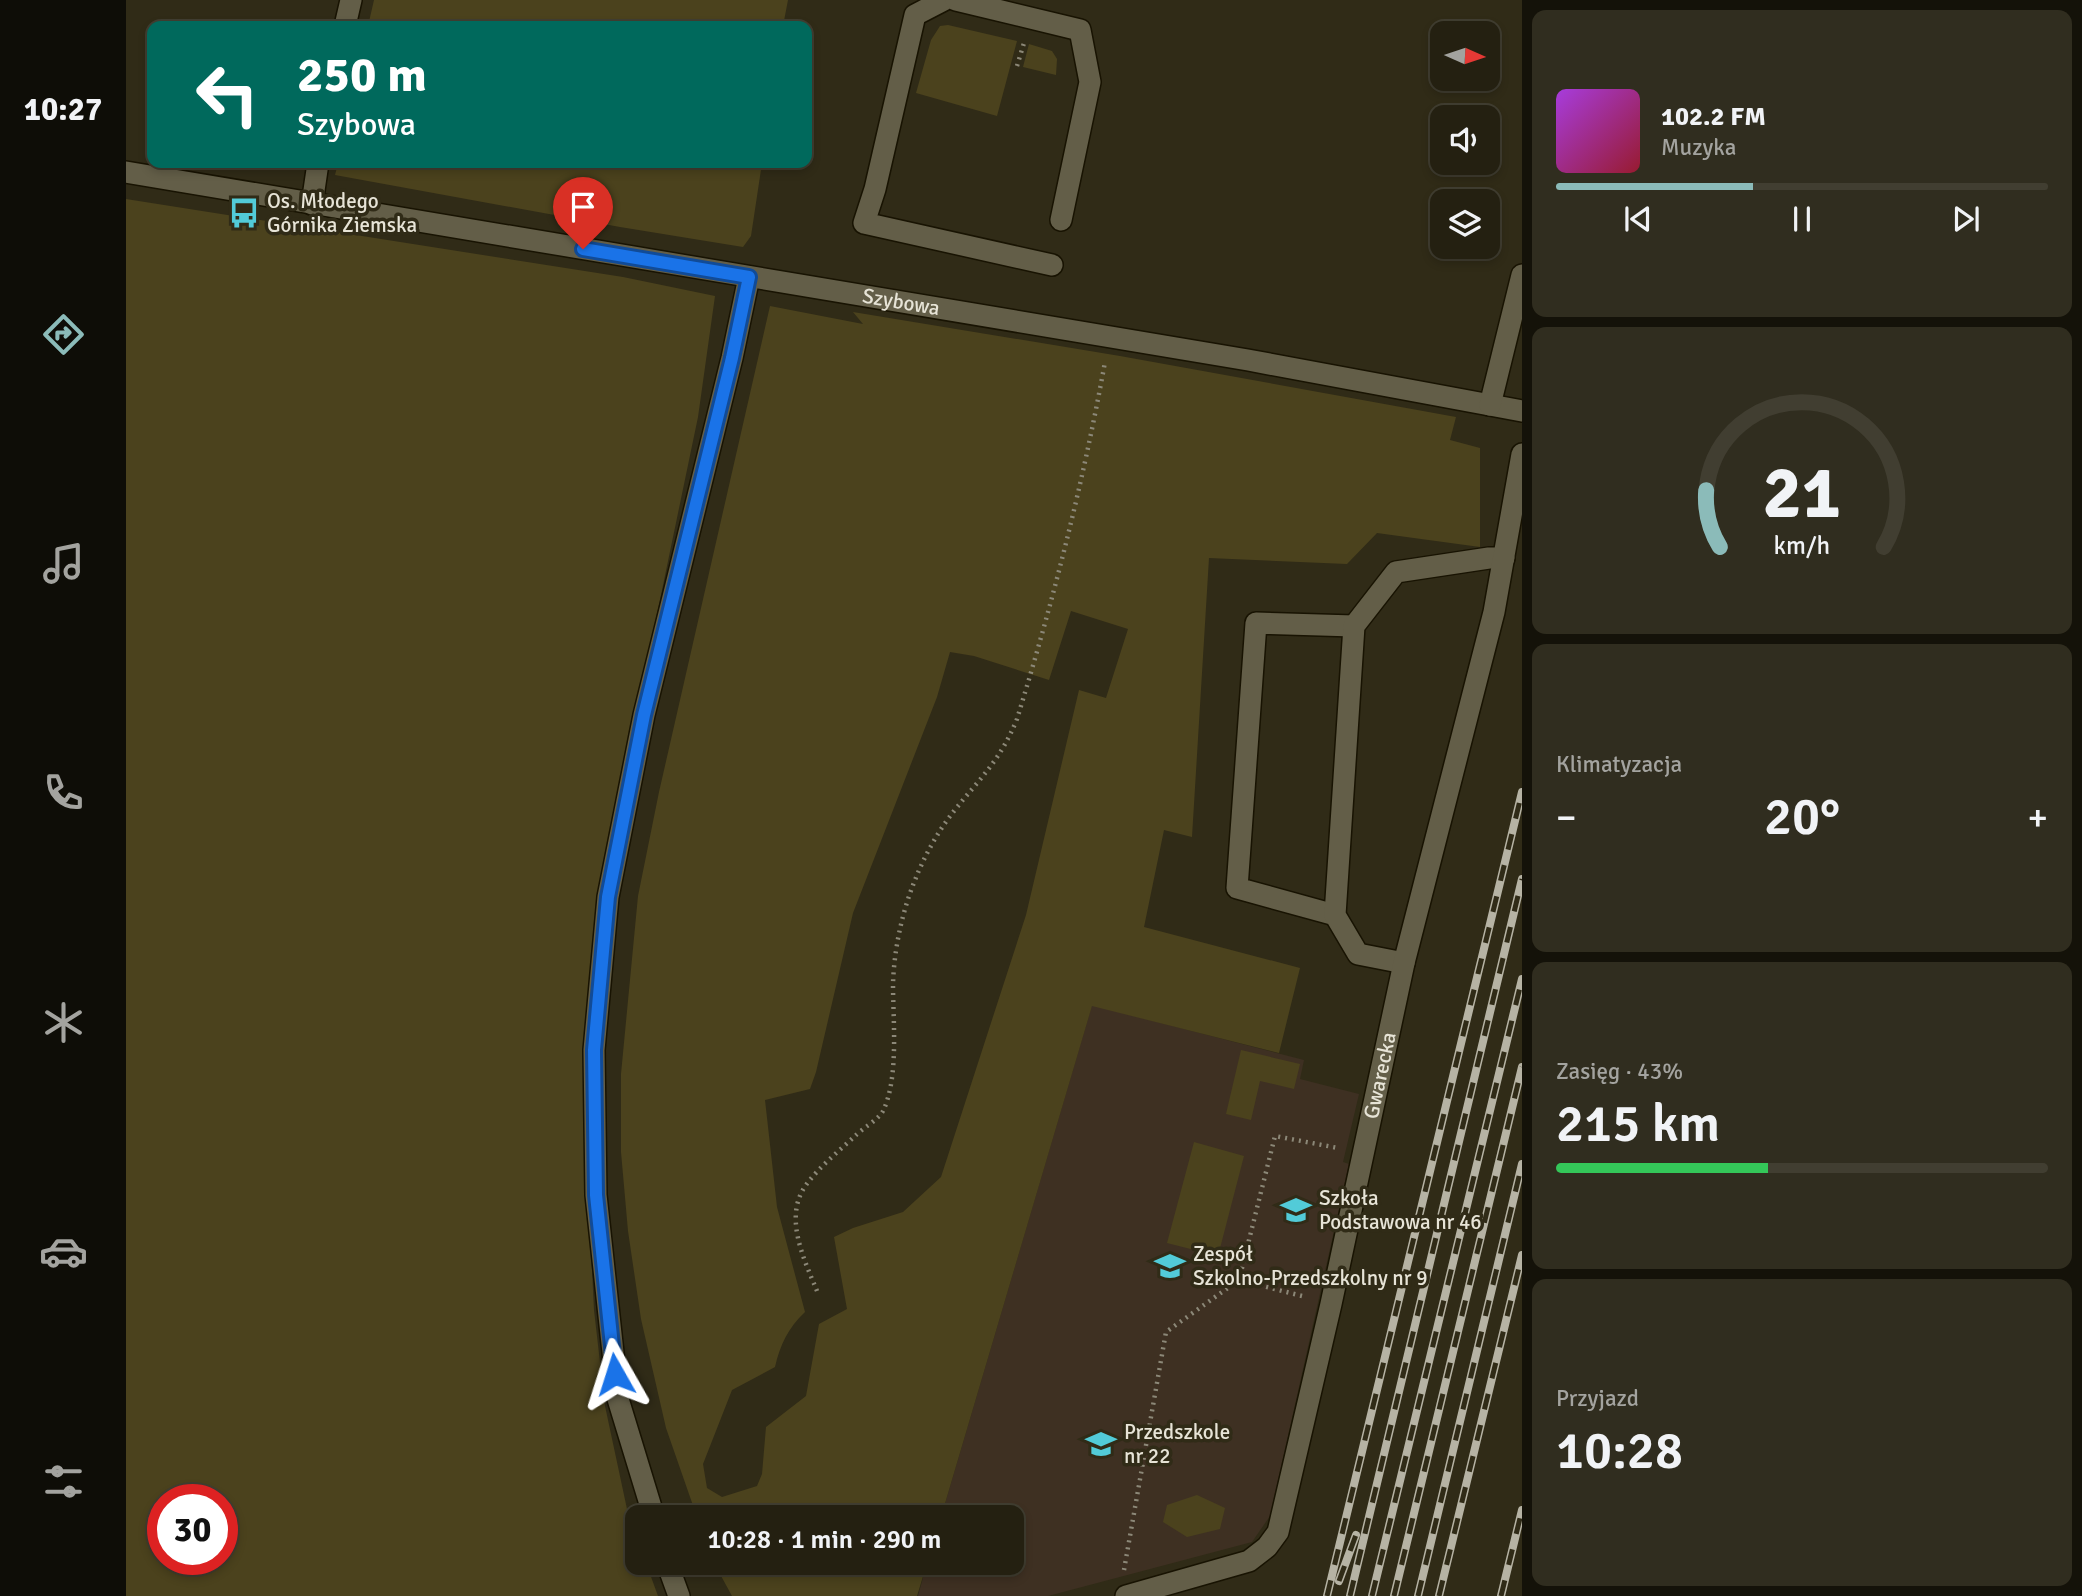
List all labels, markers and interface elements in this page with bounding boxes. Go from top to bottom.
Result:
north arrow [1430,21,1500,91]
map controls [1430,21,1500,259]
text: 250 m [297,45,427,105]
icon: left [182,49,273,140]
text: 10:27 [24,90,102,129]
text: 102.2 FM [1661,101,1766,133]
text: Szybowa [297,105,416,144]
button: sound [1430,105,1500,175]
text: Muzyka [1661,133,1736,162]
pin [553,177,613,249]
place label: Os. Młodego Górnika Ziemska [267,188,417,238]
icon: arrive [564,188,602,226]
button: layers [1430,189,1500,259]
bus stop icon: Os. Młodego Górnika Ziemska [227,196,261,230]
icon: previous [1619,200,1657,238]
icon: pause [1783,200,1821,238]
icon: next [1947,200,1985,238]
street label: Szybowa [860,283,942,321]
icon: directions [39,310,88,359]
text: 21 [1763,449,1841,538]
text: km/h [1774,530,1830,561]
icon: music [39,539,88,588]
text: Klimatyzacja [1556,750,1682,779]
icon: phone [39,768,88,817]
text: 20° [1764,785,1840,849]
text: − [1556,794,1577,841]
text: + [2027,794,2048,841]
icon: climate [39,998,88,1047]
street label: Gwarecka [1358,1030,1402,1121]
text: Zasięg · 43% [1556,1057,1683,1086]
text: 215 km [1556,1092,1720,1156]
place label: Szkoła Podstawowa nr 46 [1319,1185,1482,1235]
school or university icon: Szkoła Podstawowa nr 46 [1279,1193,1313,1227]
icon: car [39,1227,88,1276]
place label: Zespół Szkolno-Przedszkolny nr 9 [1193,1241,1427,1291]
school or university icon: Zespół Szkolno-Przedszkolny nr 9 [1153,1249,1187,1283]
position arrow [578,1337,652,1411]
text: Przyjazd [1556,1384,1639,1413]
place label: Przedszkole nr 22 [1124,1419,1230,1469]
text: 10:28 [1556,1419,1683,1483]
school or university icon: Przedszkole nr 22 [1084,1427,1118,1461]
icon: filters [39,1457,88,1506]
speed limit sign: 30 [147,1484,238,1575]
text: 10:28 · 1 min · 290 m [708,1524,941,1556]

